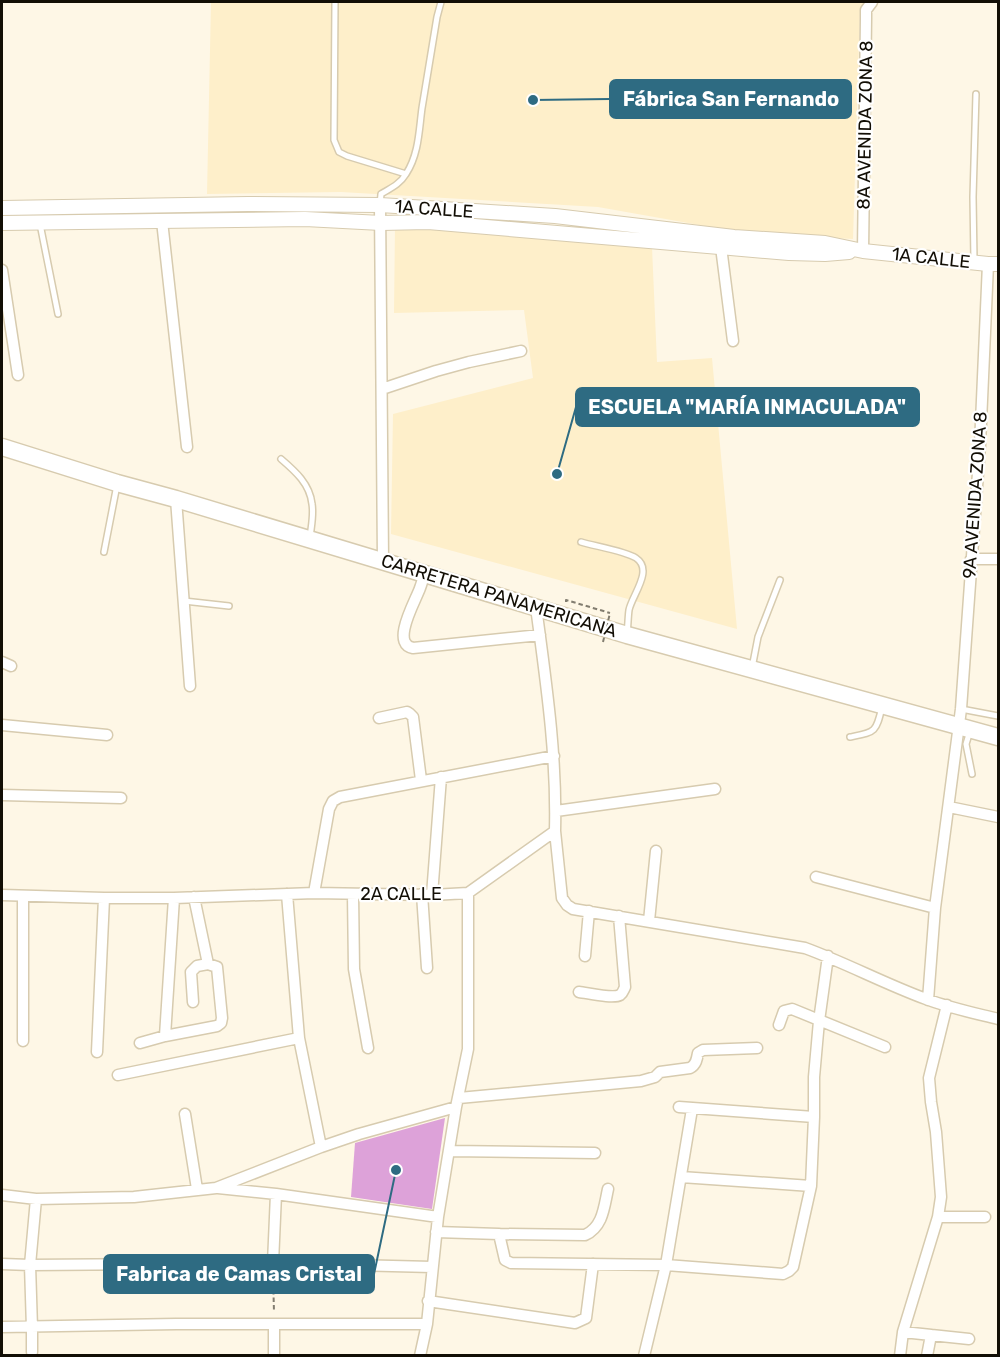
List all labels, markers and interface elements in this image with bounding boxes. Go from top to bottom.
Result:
street label: 8A AVENIDA ZONA 8 [853,40,877,210]
callout: Fábrica San Fernando [610,80,851,118]
text: Fábrica San Fernando [623,87,839,111]
street label: 1A CALLE [394,195,474,223]
street label: 1A CALLE [891,243,971,273]
callout: ESCUELA "MARÍA INMACULADA" [576,388,919,426]
text: ESCUELA "MARÍA INMACULADA" [588,395,906,419]
street label: 9A AVENIDA ZONA 8 [958,411,992,579]
street label: CARRETERA PANAMERICANA [378,550,620,642]
street label: 2A CALLE [360,883,442,905]
callout: Fabrica de Camas Cristal [104,1255,374,1293]
text: Fabrica de Camas Cristal [116,1262,362,1286]

